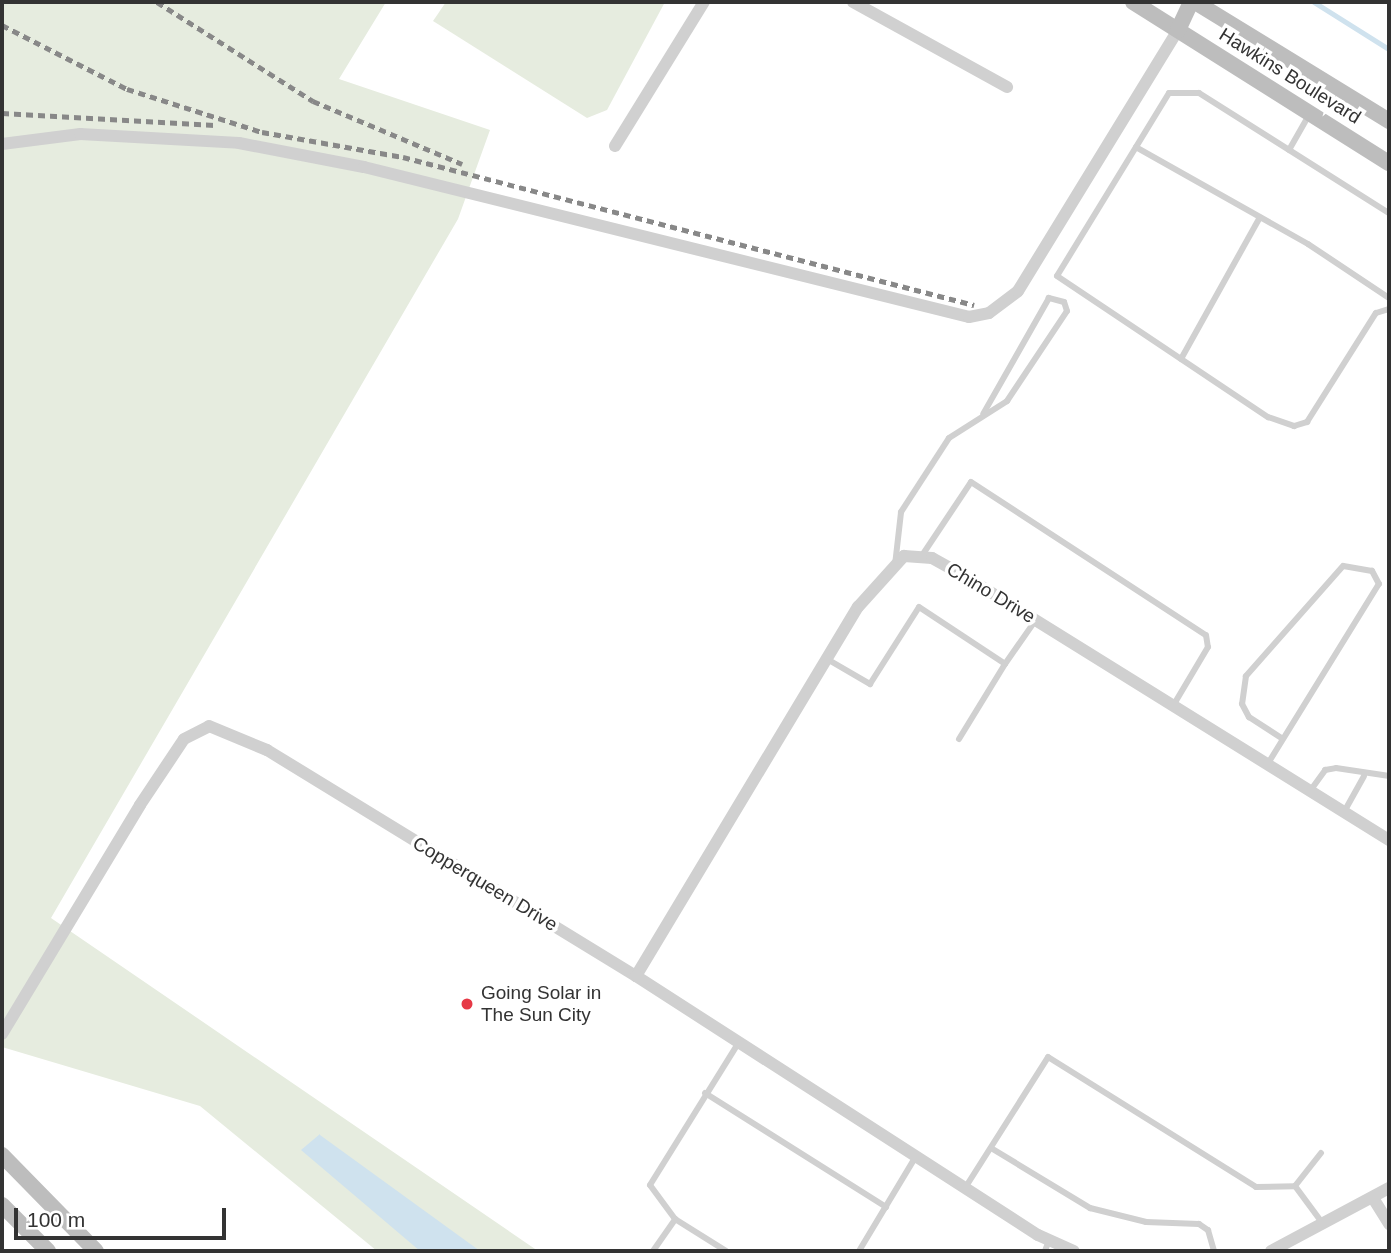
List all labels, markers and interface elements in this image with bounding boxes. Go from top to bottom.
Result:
street label: Hawkins Boulevard [1215,23,1365,129]
street label: Chino Drive [943,558,1039,628]
street label: Copperqueen Drive [409,832,561,936]
place label: Going Solar in The Sun City [481,982,601,1026]
marker: Going Solar in The Sun City [459,996,475,1012]
scale bar [18,1194,229,1238]
text: 100 m [27,1208,85,1231]

